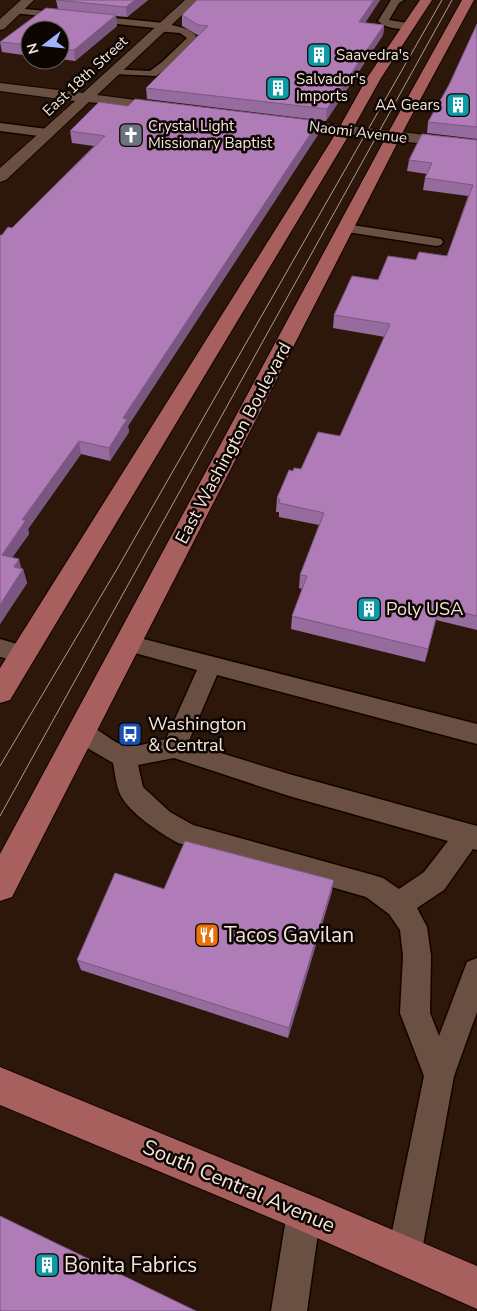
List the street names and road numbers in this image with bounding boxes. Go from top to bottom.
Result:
street label: East 18th Street [38,31,132,121]
street label: Naomi Avenue [308,116,408,148]
street label: East Washington Boulevard [170,338,296,548]
street label: South Central Avenue [138,1133,340,1239]

